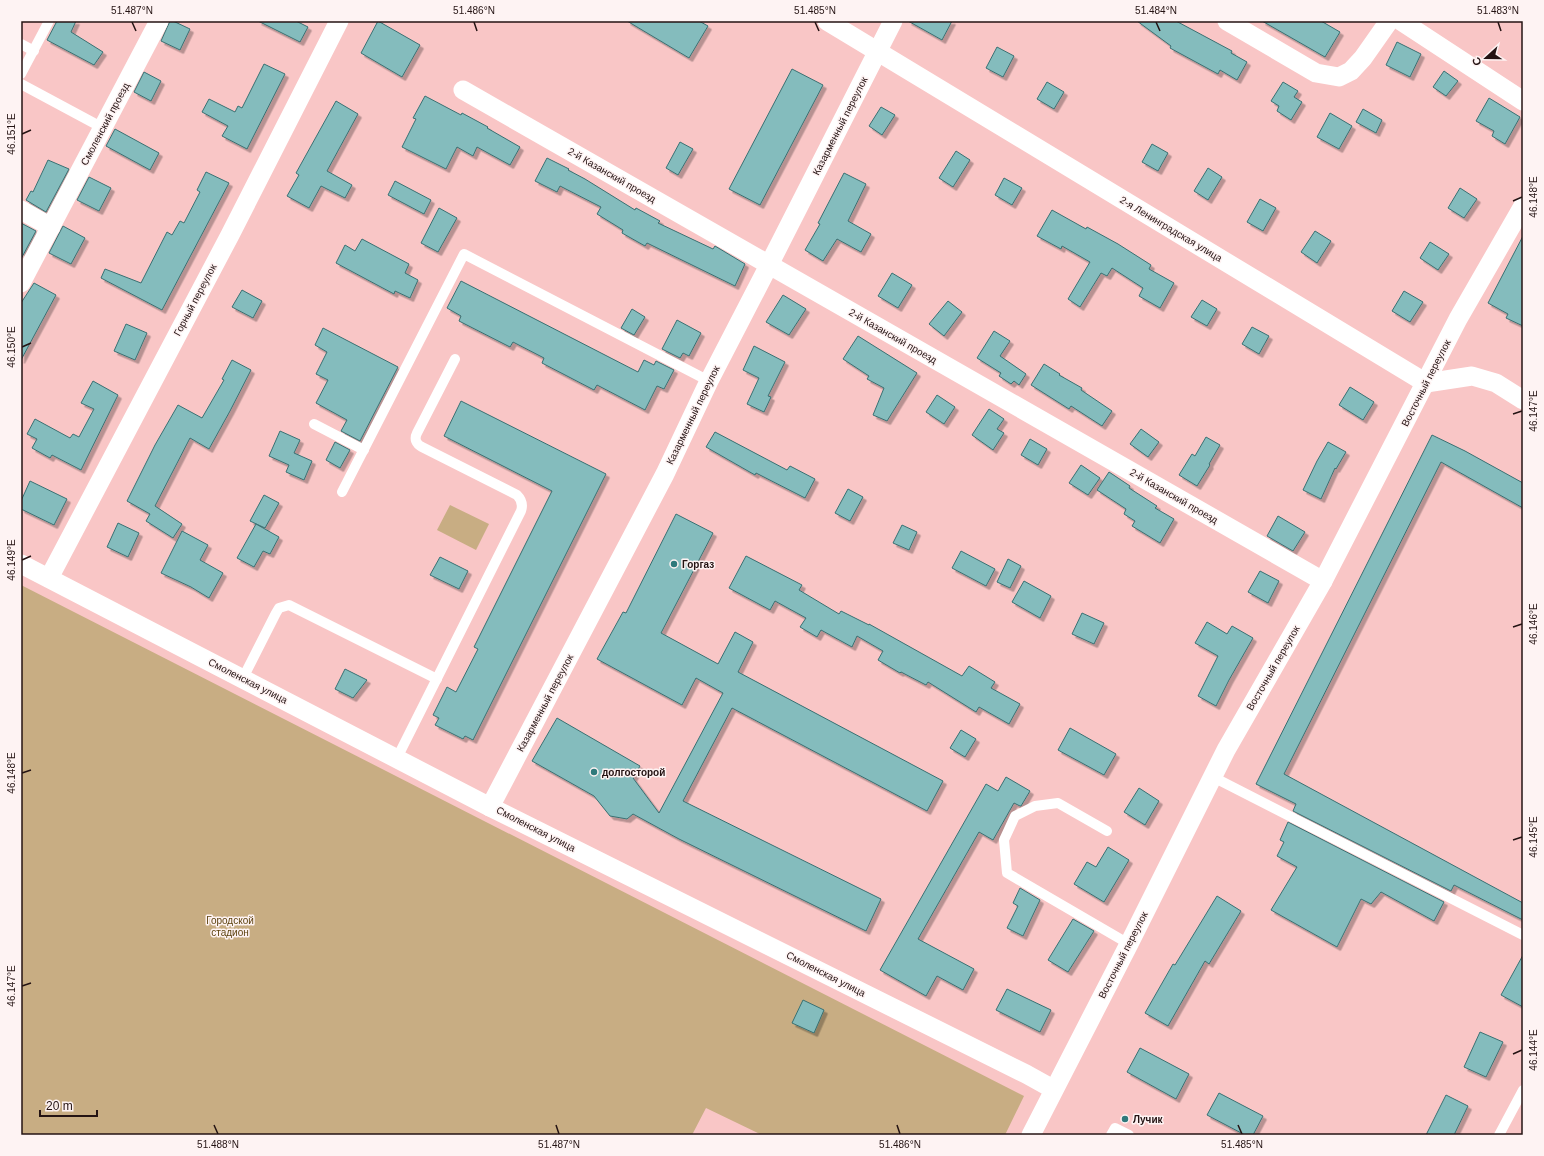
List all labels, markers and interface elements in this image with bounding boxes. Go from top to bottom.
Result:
text: 51.487°N [111,5,153,16]
text: 51.486°N [453,5,495,16]
text: 51.485°N [794,5,836,16]
text: 51.484°N [1135,5,1177,16]
text: 51.483°N [1477,5,1519,16]
north arrow [1466,38,1506,78]
text: С [1470,56,1484,67]
street label: Казарменный переулок [810,75,870,177]
street label: Смоленский проезд [79,81,131,167]
text: 46.151°E [6,113,17,155]
street label: 2-й Казанский проезд [566,145,658,205]
text: 46.148°E [1528,176,1539,218]
street label: 2-я Ленинградская улица [1118,194,1224,264]
street label: Горный переулок [171,262,219,338]
street label: 2-й Казанский проезд [847,306,939,366]
text: 46.150°E [6,326,17,368]
street label: Восточный переулок [1399,337,1453,428]
street label: Казарменный переулок [664,363,722,466]
text: 46.147°E [1528,390,1539,432]
street label: 2-й Казанский проезд [1128,466,1220,526]
text: 46.149°E [6,539,17,581]
marker: Горгаз [669,559,679,569]
place label: Горгаз [682,559,714,570]
text: 46.146°E [1528,603,1539,645]
street label: Восточный переулок [1244,623,1302,712]
street label: Казарменный переулок [515,652,576,754]
street label: Смоленская улица [207,656,290,706]
text: 46.148°E [6,752,17,794]
marker: долгосторой [589,767,599,777]
place label: долгосторой [602,767,665,778]
street label: Смоленская улица [495,804,578,854]
text: 46.145°E [1528,816,1539,858]
street label: Восточный переулок [1096,909,1150,1000]
park label: Городской стадион [206,915,254,938]
street label: Смоленская улица [785,949,868,999]
text: 46.147°E [6,965,17,1007]
text: 46.144°E [1528,1029,1539,1071]
scale bar [40,1092,97,1118]
text: 20 m [46,1099,73,1113]
marker: Лучик [1120,1114,1130,1124]
place label: Лучик [1133,1114,1164,1125]
text: 51.488°N [197,1139,239,1150]
text: 51.487°N [538,1139,580,1150]
text: 51.486°N [879,1139,921,1150]
text: 51.485°N [1221,1139,1263,1150]

